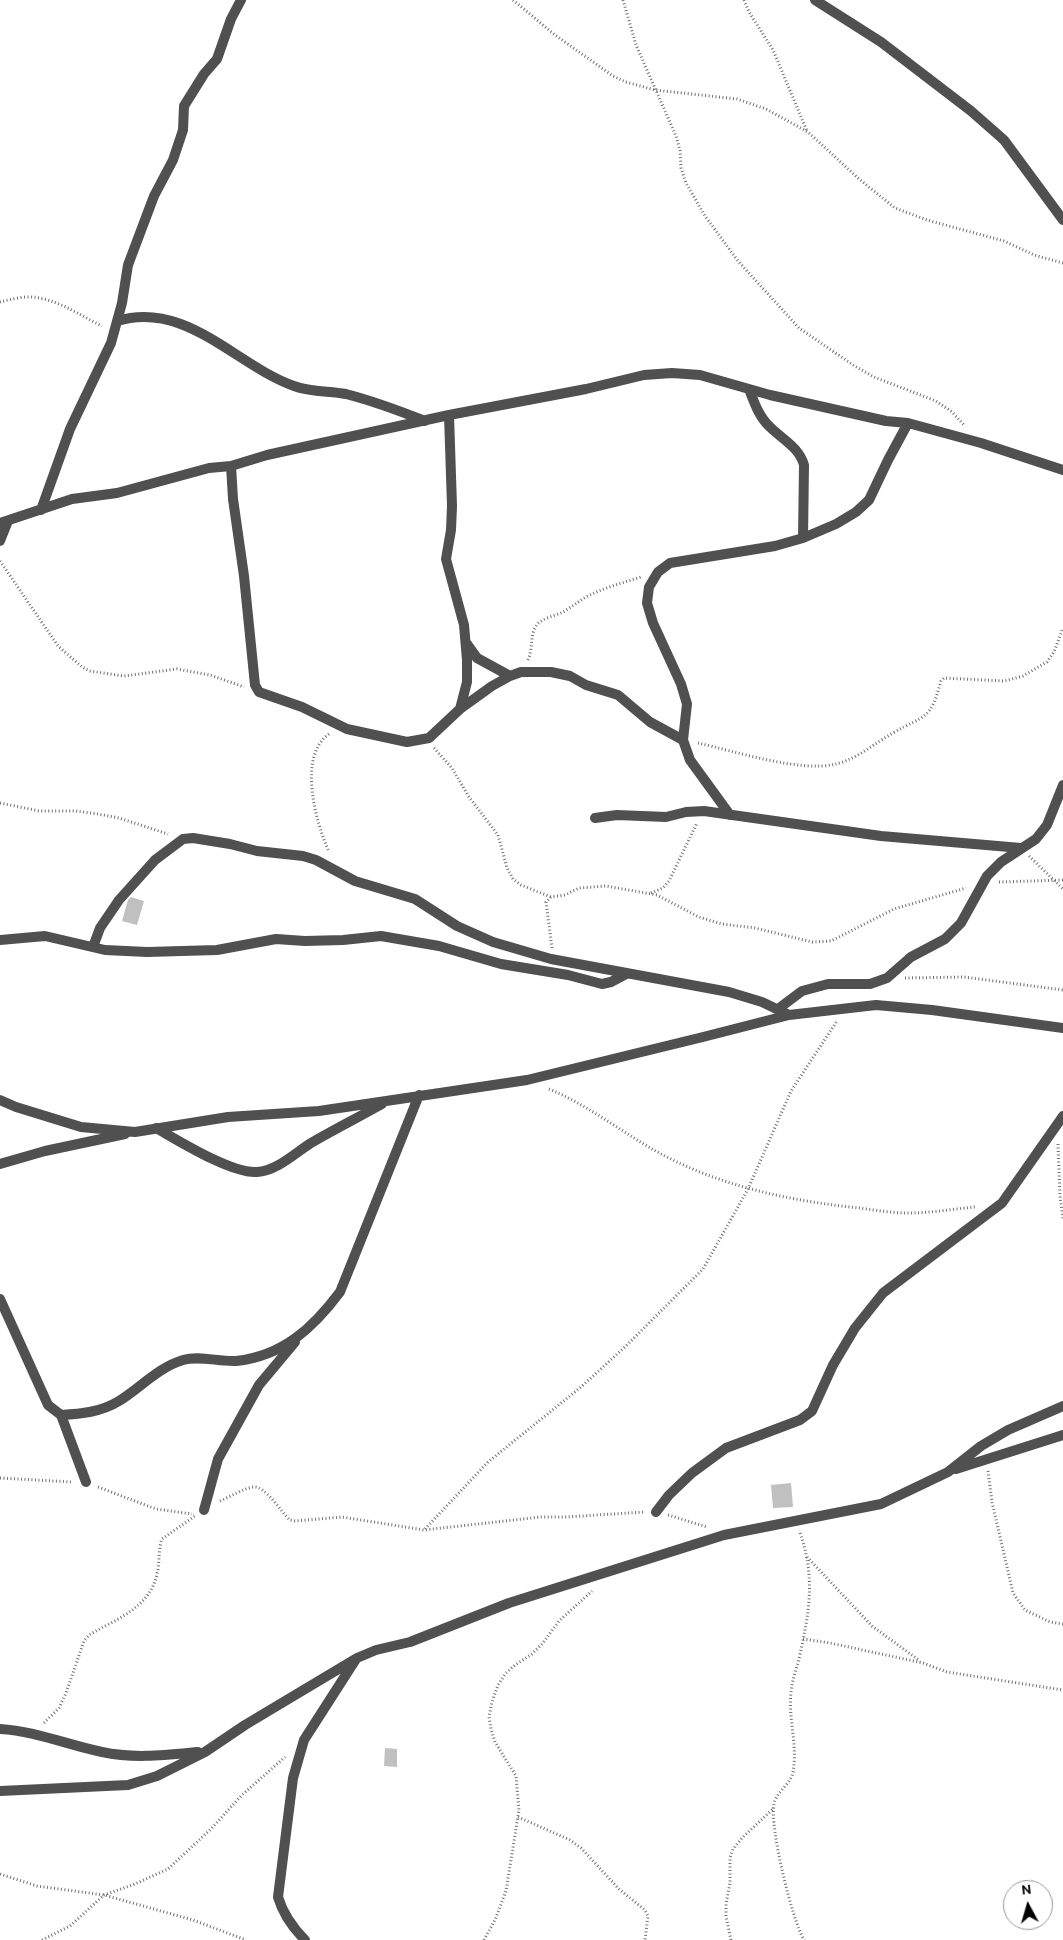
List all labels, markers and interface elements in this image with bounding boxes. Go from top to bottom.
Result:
north arrow [1003,1880,1053,1930]
text: N [1021,1882,1032,1900]

